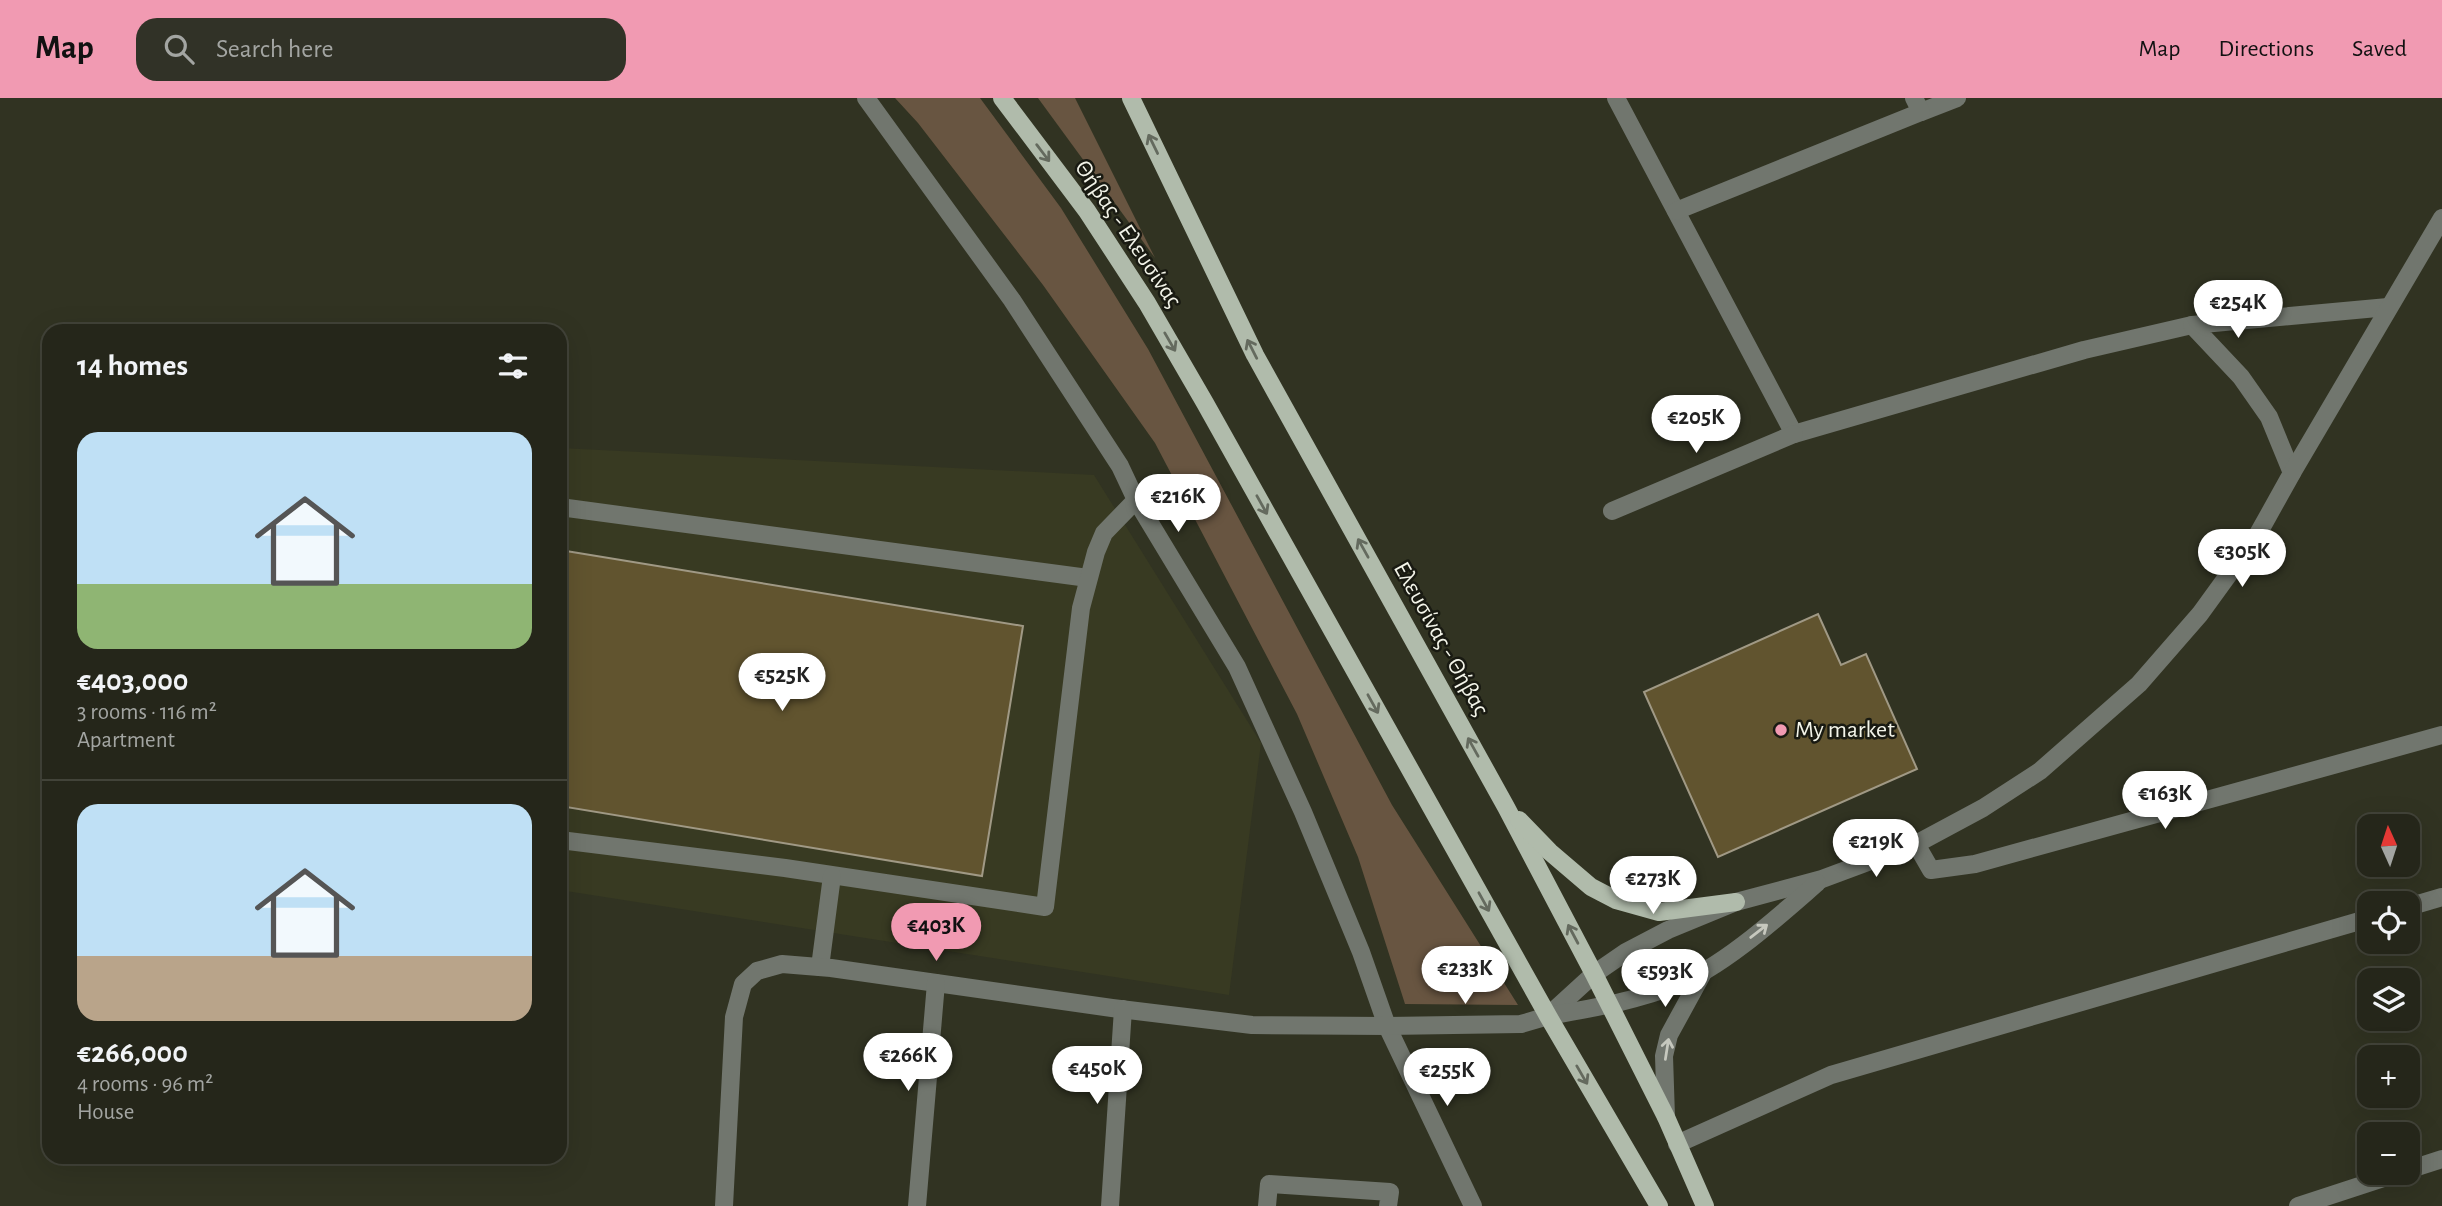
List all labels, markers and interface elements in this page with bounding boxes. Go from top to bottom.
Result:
search box [136,18,626,81]
icon: search [160,30,198,68]
text: Map [35,32,94,65]
text: Search here [216,36,334,62]
text: Map [2138,37,2180,61]
text: Directions [2218,37,2314,61]
text: Saved [2352,37,2407,61]
one-way arrow [1146,134,1160,155]
one-way arrow [1036,143,1051,162]
street label: Θήβας - Ελευσίνας [1070,156,1186,312]
pin: €254K [2189,280,2287,340]
text: €254K [2210,291,2266,314]
one-way arrow [1163,331,1177,351]
one-way arrow [1245,339,1259,360]
icon: filters [494,347,532,385]
text: 14 homes [77,351,188,381]
pin: €205K [1647,396,1745,455]
text: €205K [1668,406,1724,429]
pin: €216K [1129,474,1227,534]
icon: home [242,478,368,604]
text: €216K [1151,485,1205,508]
one-way arrow [1256,494,1269,515]
pin: €305K [2193,530,2291,589]
one-way arrow [1356,538,1369,559]
text: €305K [2214,540,2270,563]
street label: Ελευσίνας - Θήβας [1389,558,1493,720]
pin: €525K [733,654,831,713]
text: €525K [755,664,809,687]
text: €403,000 [77,666,188,696]
one-way arrow [1366,693,1380,713]
text: 3 rooms · 116 m² [77,701,217,724]
place label: My market [1795,718,1895,742]
marker: My market [1773,722,1789,738]
text: Apartment [77,729,175,752]
one-way arrow [1466,737,1479,758]
pin: €163K [2116,772,2214,831]
text: €163K [2138,782,2192,805]
north arrow [2357,814,2420,877]
map controls [2357,814,2420,1185]
pin: €219K [1827,820,1925,879]
text: €219K [1849,830,1903,853]
icon: home [242,850,368,976]
pin: €273K [1604,856,1702,916]
text: €273K [1626,867,1680,890]
one-way arrow [1478,891,1491,912]
button: locate [2357,891,2420,954]
pin: €403K [887,904,985,963]
text: €403K [907,914,965,937]
one-way arrow [1566,924,1580,944]
one-way arrow [1749,924,1767,939]
pin: €233K [1416,946,1514,1006]
pin: €593K [1616,950,1714,1009]
text: €233K [1438,957,1492,980]
text: €593K [1637,960,1693,983]
button: layers [2357,968,2420,1031]
pin: €266K [859,1034,957,1093]
text: €266,000 [77,1038,188,1068]
one-way arrow [1660,1038,1673,1060]
text: €266K [879,1044,937,1067]
button: + [2357,1045,2420,1108]
pin: €450K [1048,1046,1146,1106]
pin: €255K [1398,1048,1496,1108]
text: €450K [1068,1057,1126,1080]
text: €255K [1420,1059,1474,1082]
one-way arrow [1575,1064,1589,1084]
text: 4 rooms · 96 m² [77,1073,213,1096]
text: House [77,1101,134,1124]
button: − [2357,1122,2420,1185]

